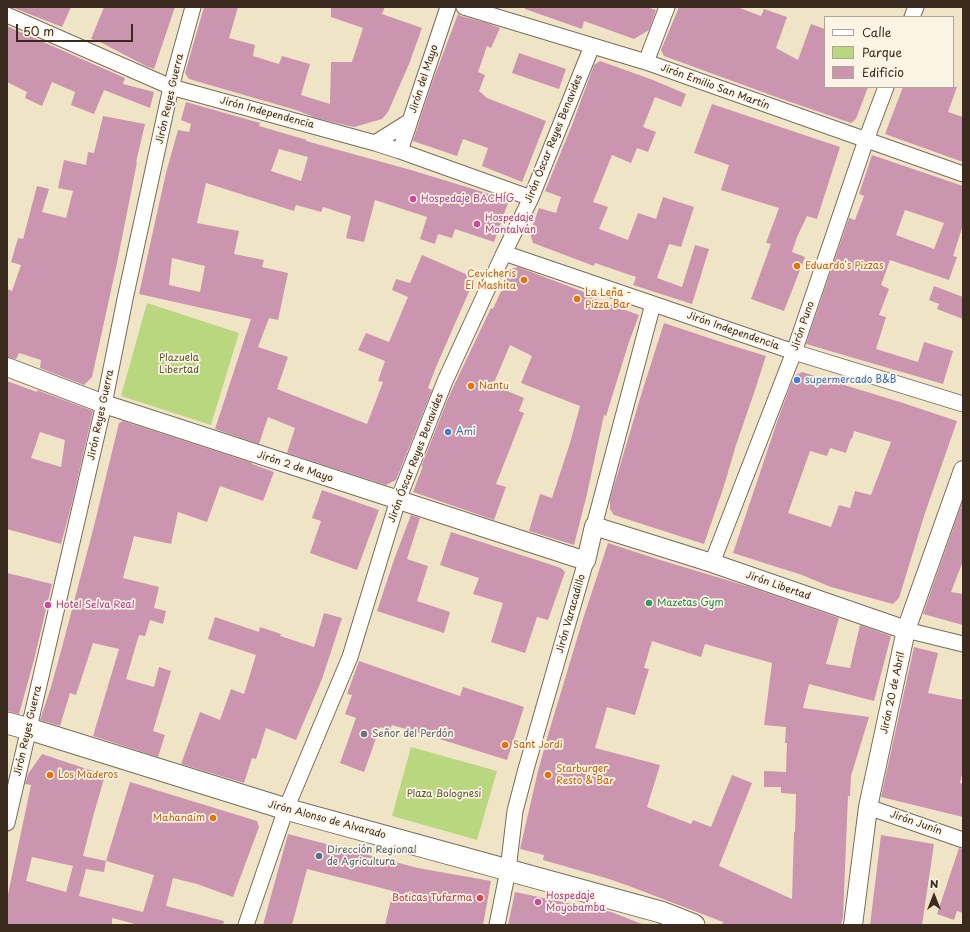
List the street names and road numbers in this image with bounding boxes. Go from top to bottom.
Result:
street label: Jirón del Mayo [407,43,441,115]
street label: Jirón Reyes Guerra [154,53,186,145]
street label: Jirón Emilio San Martín [659,62,771,112]
street label: Jirón Óscar Reyes Benavides [523,73,585,205]
street label: Jirón Independencia [219,95,315,131]
street label: Jirón Puno [789,300,817,352]
street label: Jirón Independencia [685,310,781,352]
street label: Jirón Reyes Guerra [86,369,116,461]
street label: Jirón Óscar Reyes Benavides [386,392,446,524]
street label: Jirón 2 de Mayo [255,449,335,485]
street label: Jirón Libertad [744,569,812,603]
street label: Jirón Varacadillo [554,573,588,655]
street label: Jirón 20 de Abril [878,651,908,735]
street label: Jirón Reyes Guerra [12,685,44,777]
street label: Jirón Alonso de Alvarado [267,798,387,842]
street label: Jirón Junín [888,809,944,837]

